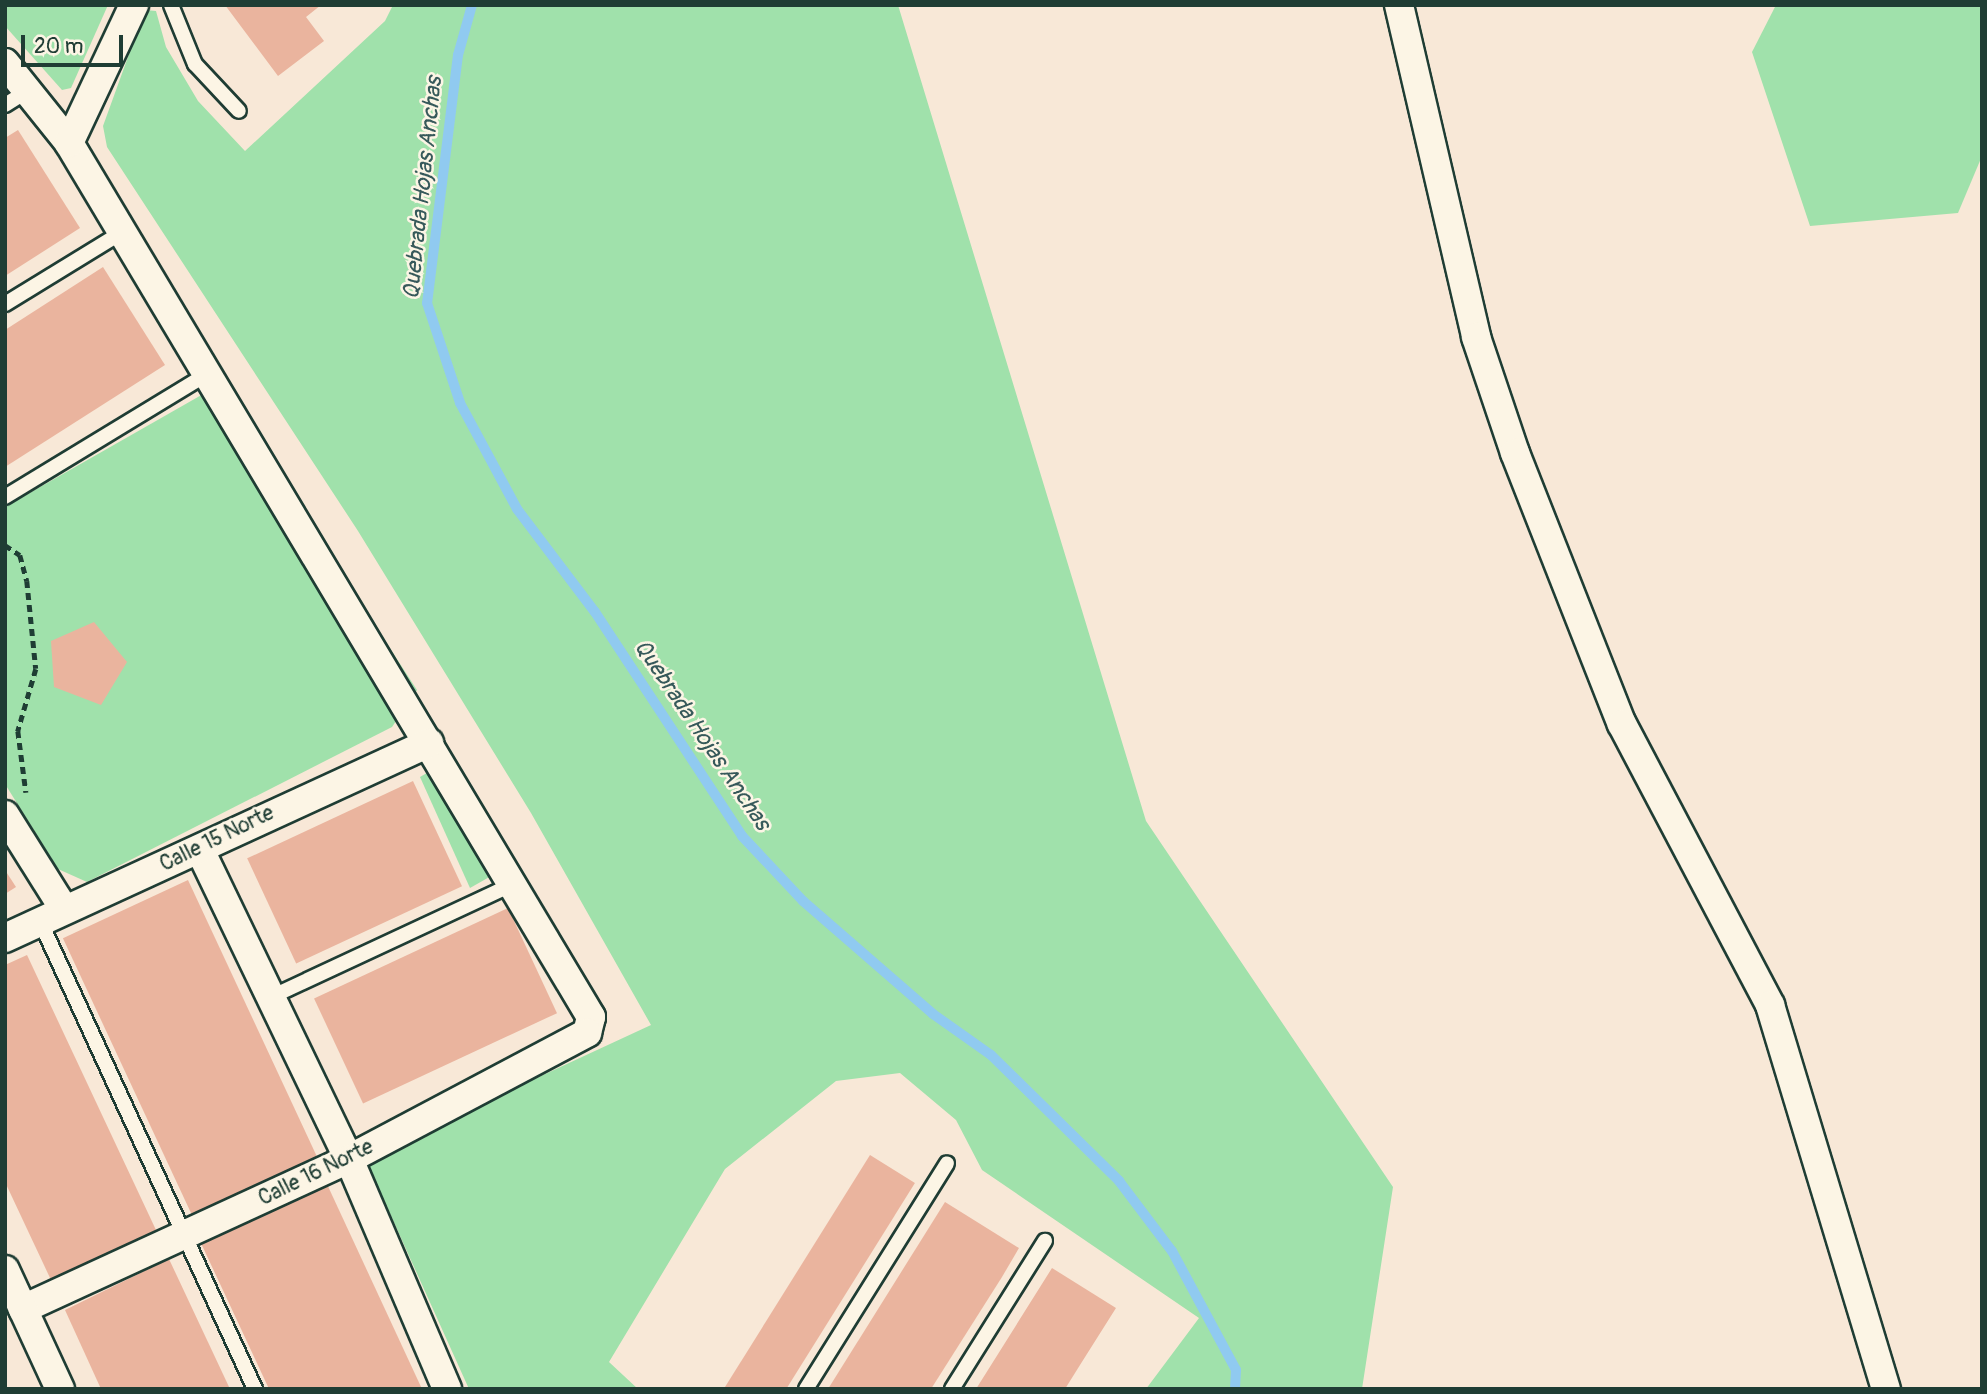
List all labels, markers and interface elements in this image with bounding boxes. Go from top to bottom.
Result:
scale bar [24,21,126,65]
text: 20 m [34,33,83,60]
water label: Quebrada Hojas Anchas [398,75,448,301]
water label: Quebrada Hojas Anchas [628,635,776,835]
street label: Calle 15 Norte [156,801,278,877]
street label: Calle 16 Norte [255,1134,377,1212]

